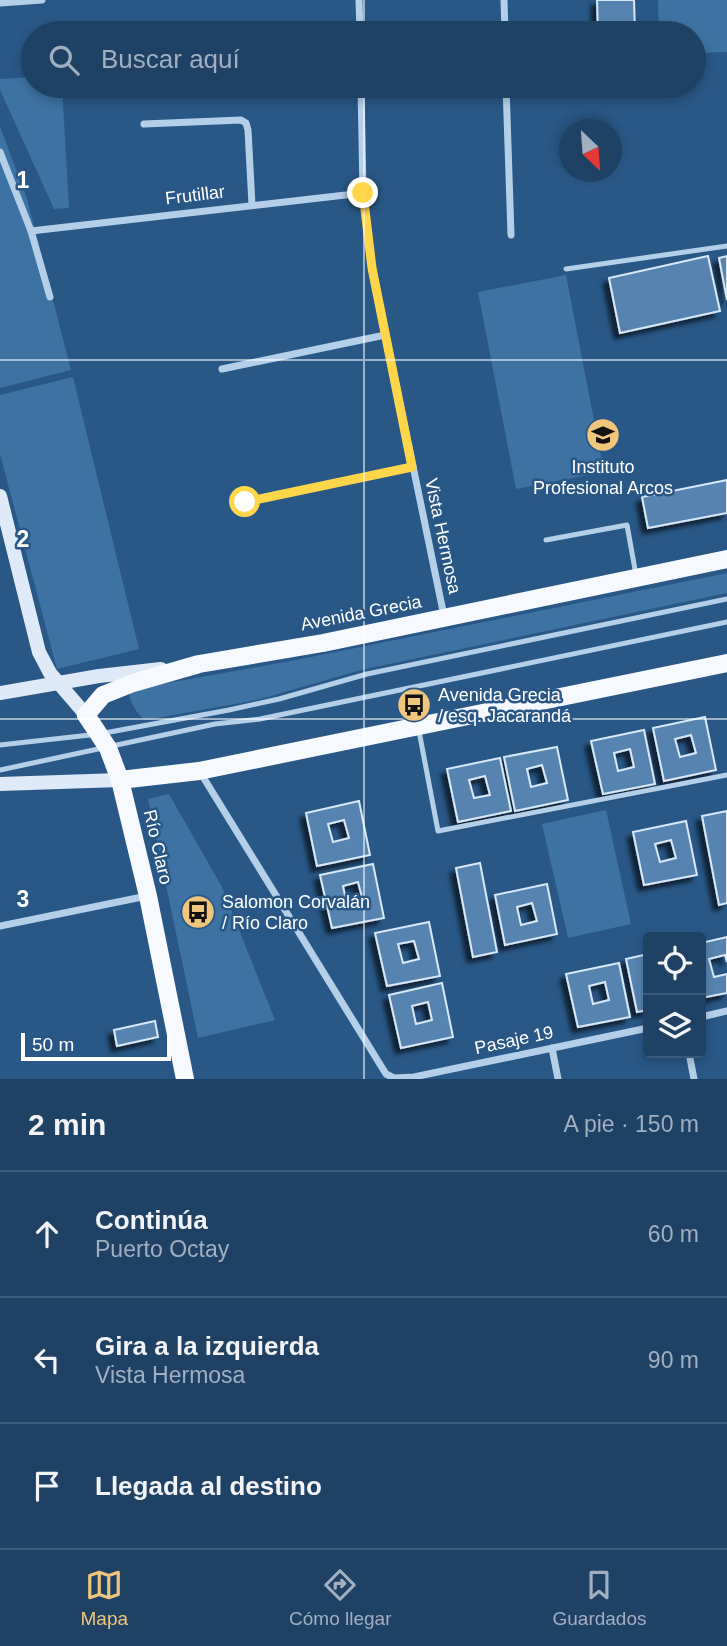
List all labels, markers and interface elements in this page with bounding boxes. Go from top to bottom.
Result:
search box [21,21,706,98]
icon: search [45,41,83,79]
text: Buscar aquí [101,44,240,74]
north arrow [559,119,622,182]
text: 1 [17,167,30,193]
route end [347,177,378,208]
street label: Frutillar [164,181,226,209]
school or university icon: Instituto Profesional Arcos [584,416,622,454]
place label: Instituto Profesional Arcos [533,457,673,498]
street label: Vista Hermosa [421,476,465,597]
route start [229,486,260,517]
text: 2 [17,526,29,552]
street label: Avenida Grecia [299,591,424,635]
place label: Avenida Grecia / esq. Jacarandá [438,685,572,726]
bus stop icon: Avenida Grecia / esq. Jacarandá [395,686,433,724]
street label: Río Claro [140,808,176,886]
text: 3 [17,886,29,912]
place label: Salomon Corvalán / Río Claro [222,892,370,933]
bus stop icon: Salomon Corvalán / Río Claro [179,893,217,931]
map controls [643,932,706,1058]
button: locate [643,932,706,995]
button: layers [643,995,706,1058]
street label: Pasaje 19 [473,1022,555,1058]
scale bar [21,1030,172,1062]
text: 50 m [32,1034,74,1055]
text: 2 min [28,1108,106,1141]
text: A pie · 150 m [563,1111,699,1137]
text: Continúa [95,1205,208,1235]
icon: ahead [28,1215,66,1253]
text: 60 m [648,1221,699,1247]
text: Puerto Octay [95,1236,229,1262]
text: Gira a la izquierda [95,1331,319,1361]
icon: left [28,1341,66,1379]
text: 90 m [648,1347,699,1373]
text: Vista Hermosa [95,1362,245,1388]
icon: arrive [28,1467,66,1505]
text: Llegada al destino [95,1471,322,1501]
tab: Mapa [81,1566,128,1630]
tab: Cómo llegar [289,1566,391,1630]
tab: Guardados [552,1566,646,1630]

